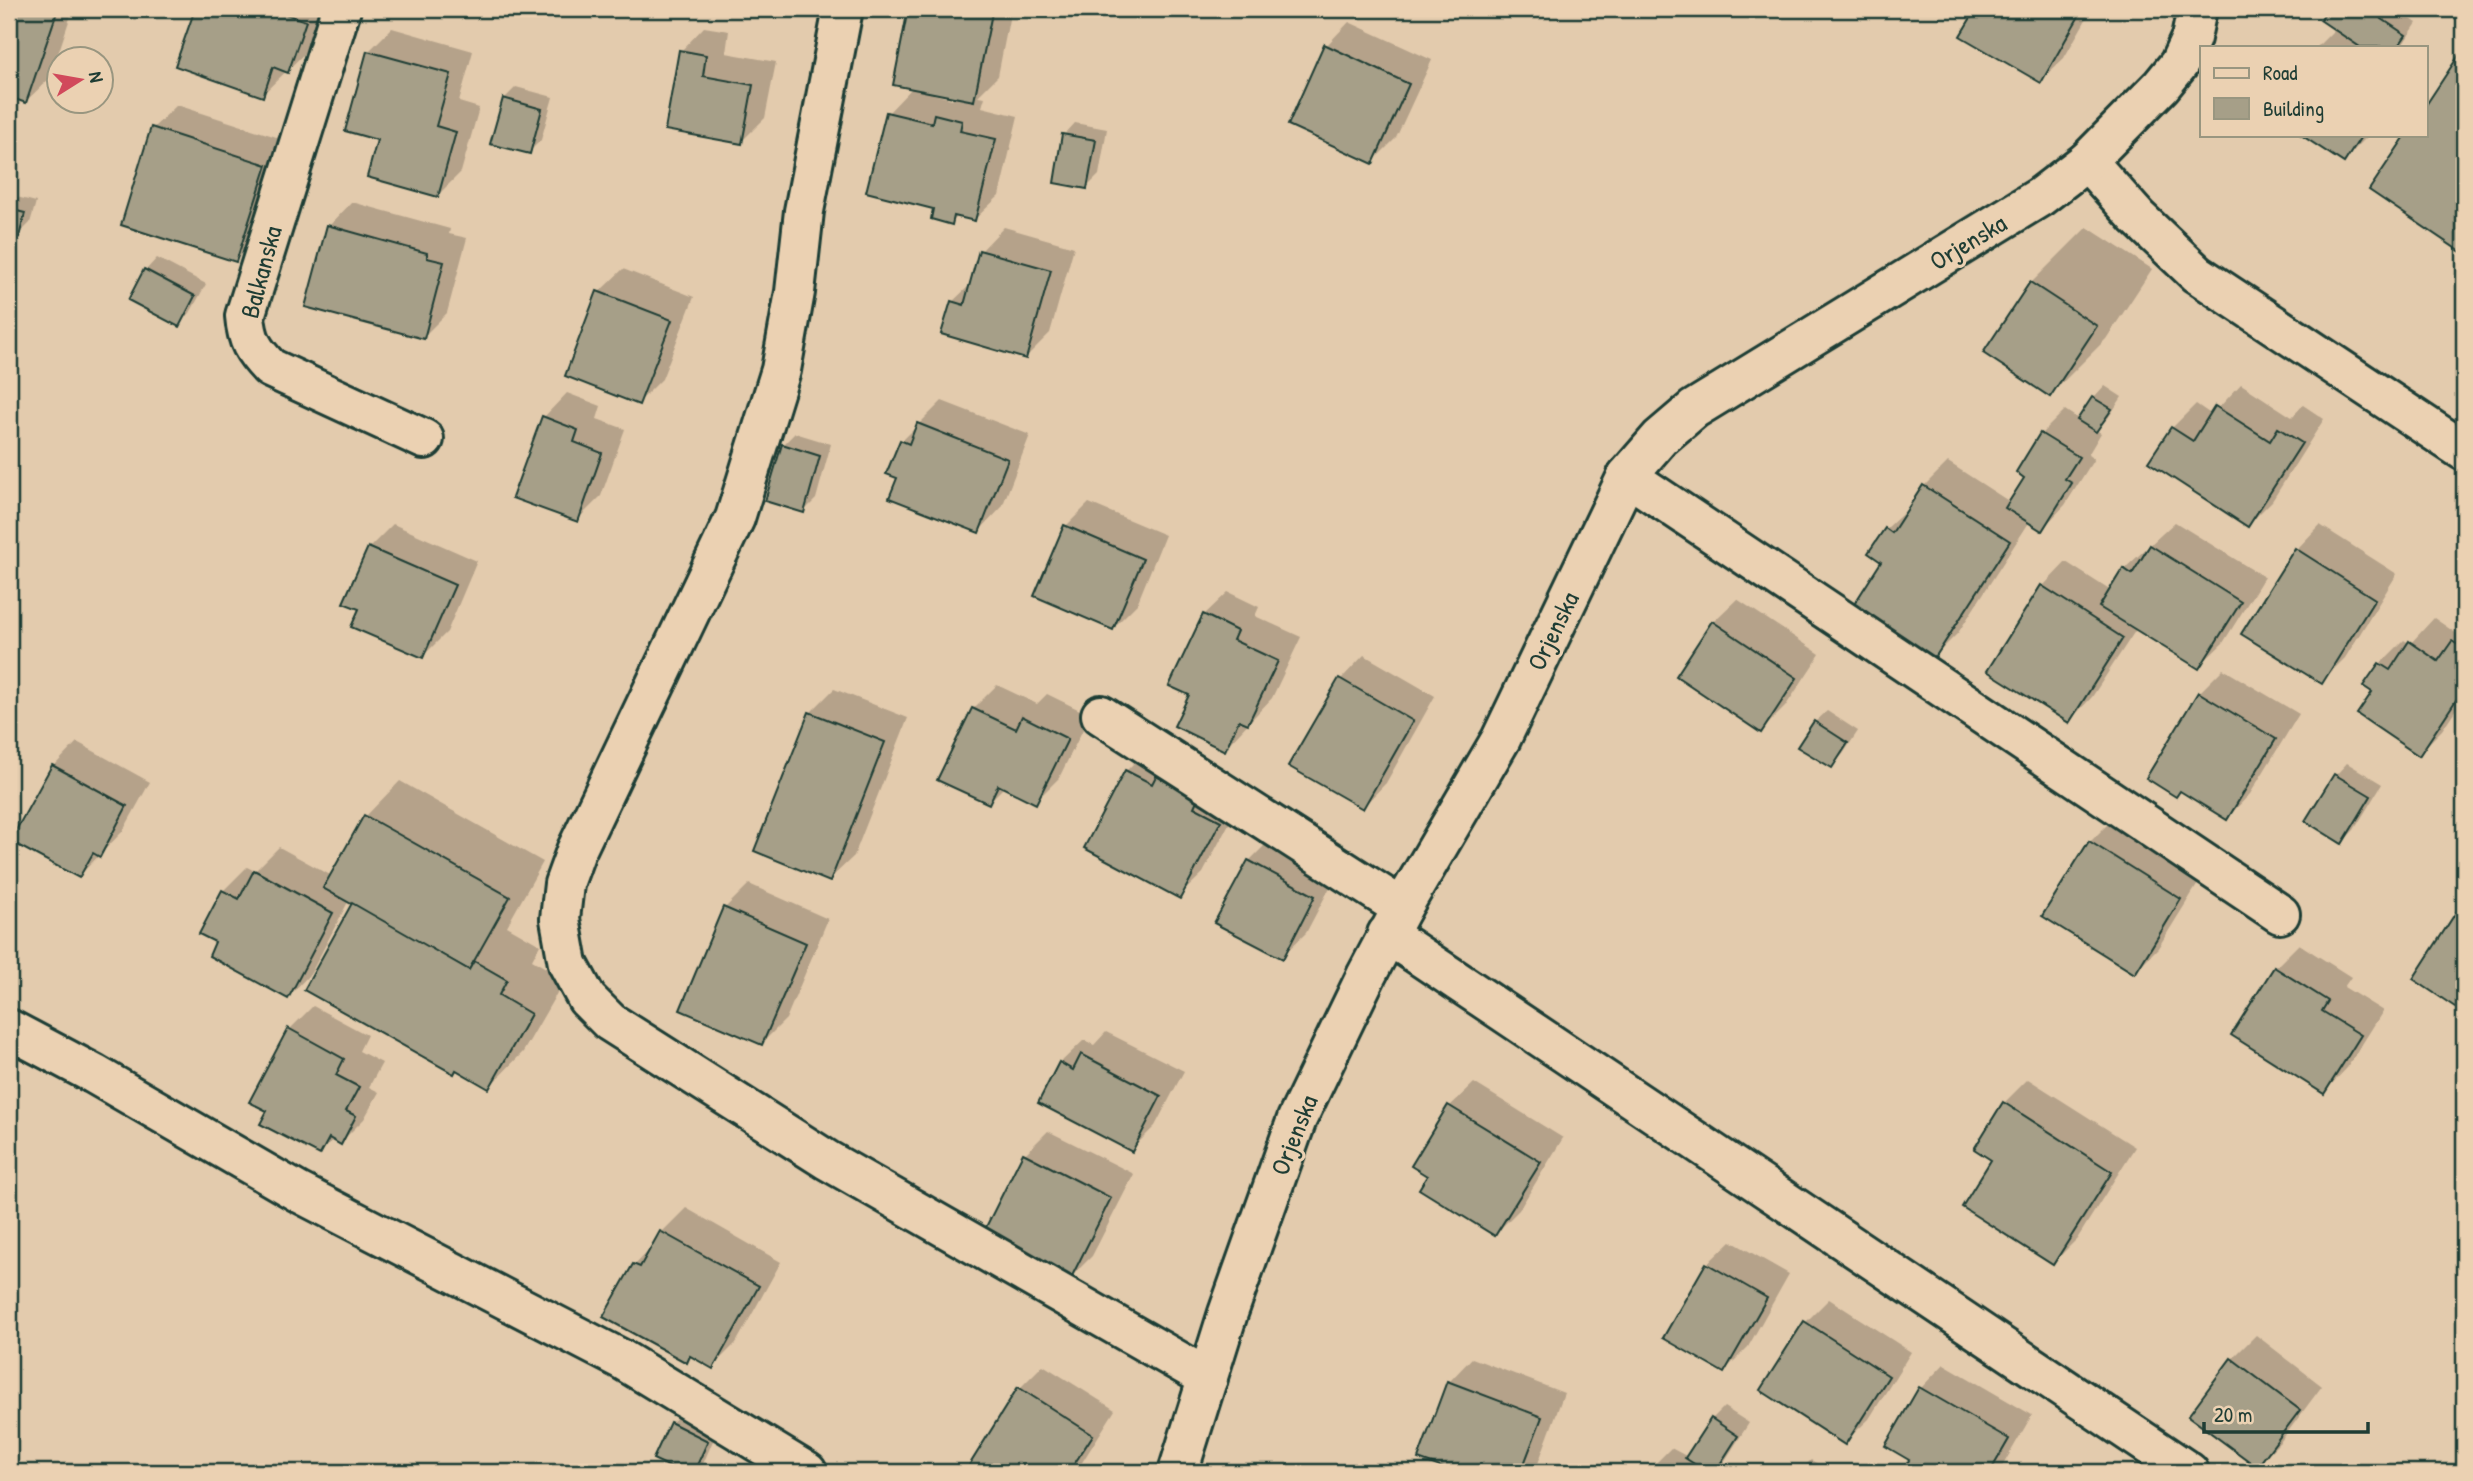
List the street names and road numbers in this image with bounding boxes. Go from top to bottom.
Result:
street label: Orjenska [1923,205,2013,278]
street label: Balkanska [231,222,290,322]
street label: Orjenska [1518,586,1587,676]
street label: Orjenska [1262,1089,1325,1180]

